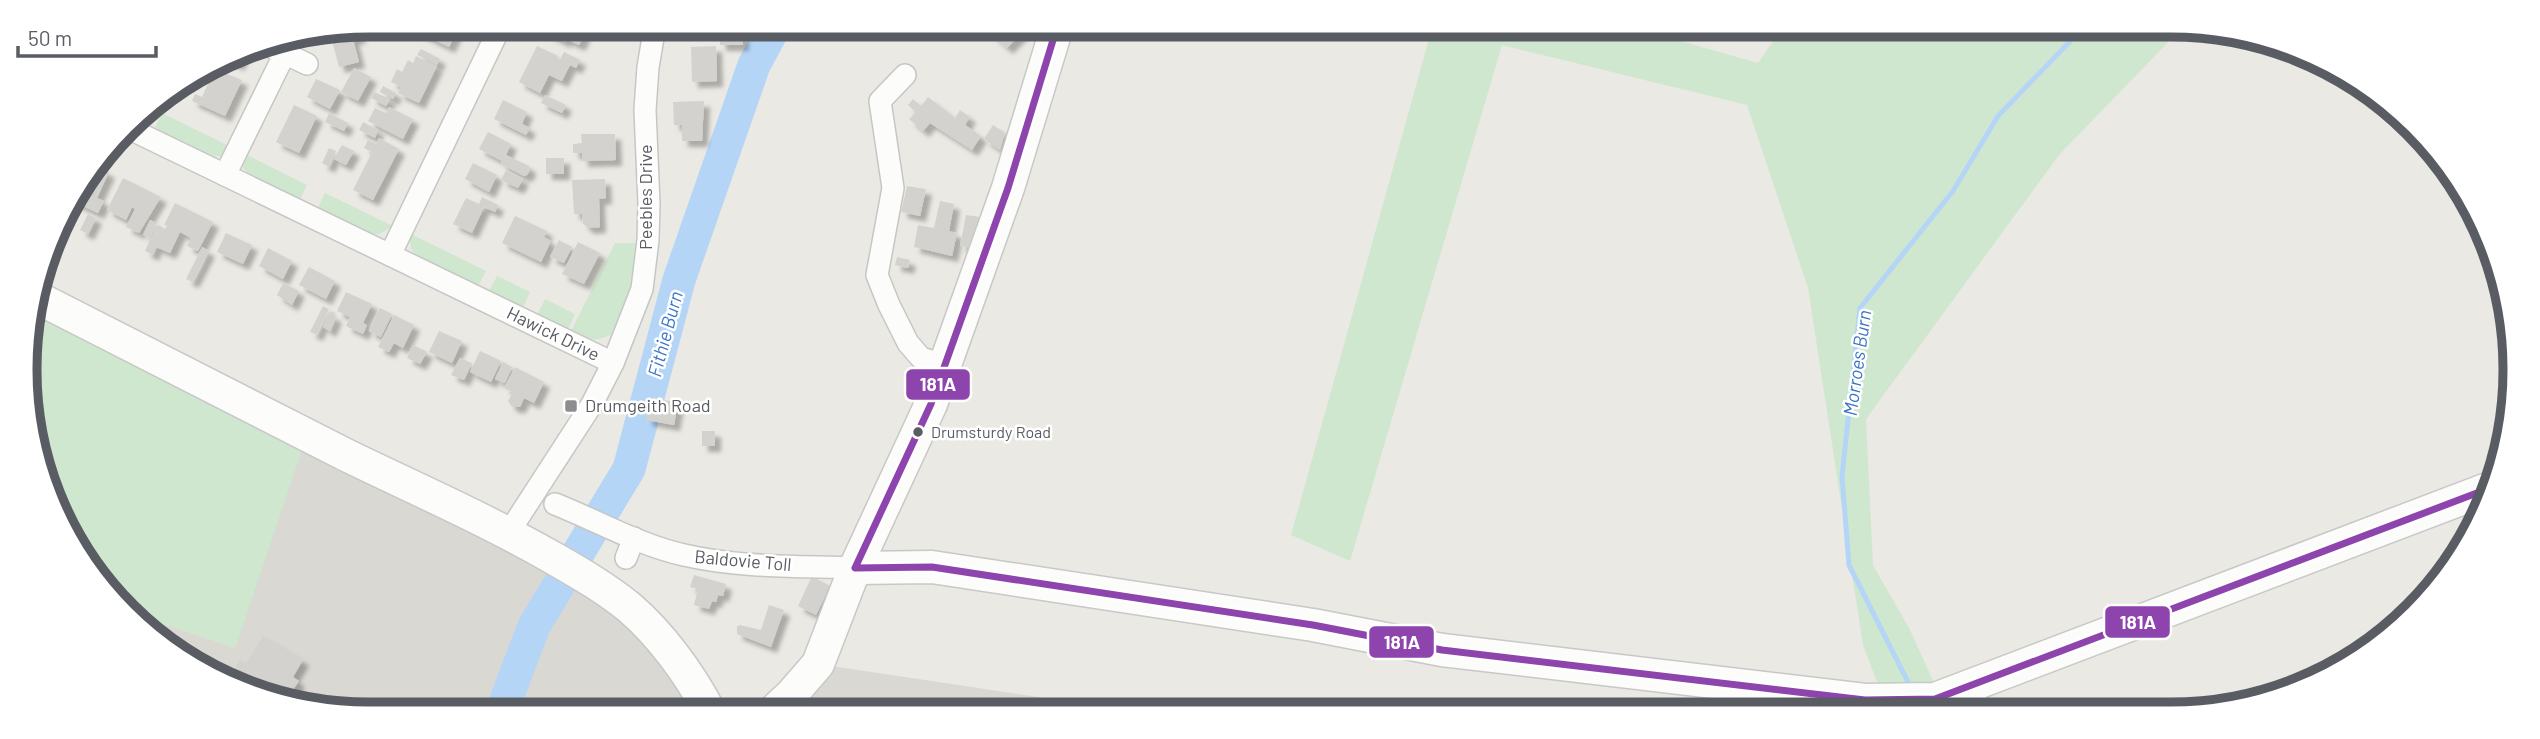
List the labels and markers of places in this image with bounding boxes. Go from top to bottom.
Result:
place label: Drumgeith Road [585,394,711,416]
marker: Drumgeith Road [563,398,579,414]
place label: Drumsturdy Road [931,422,1051,441]
marker: Drumsturdy Road [911,425,925,439]

